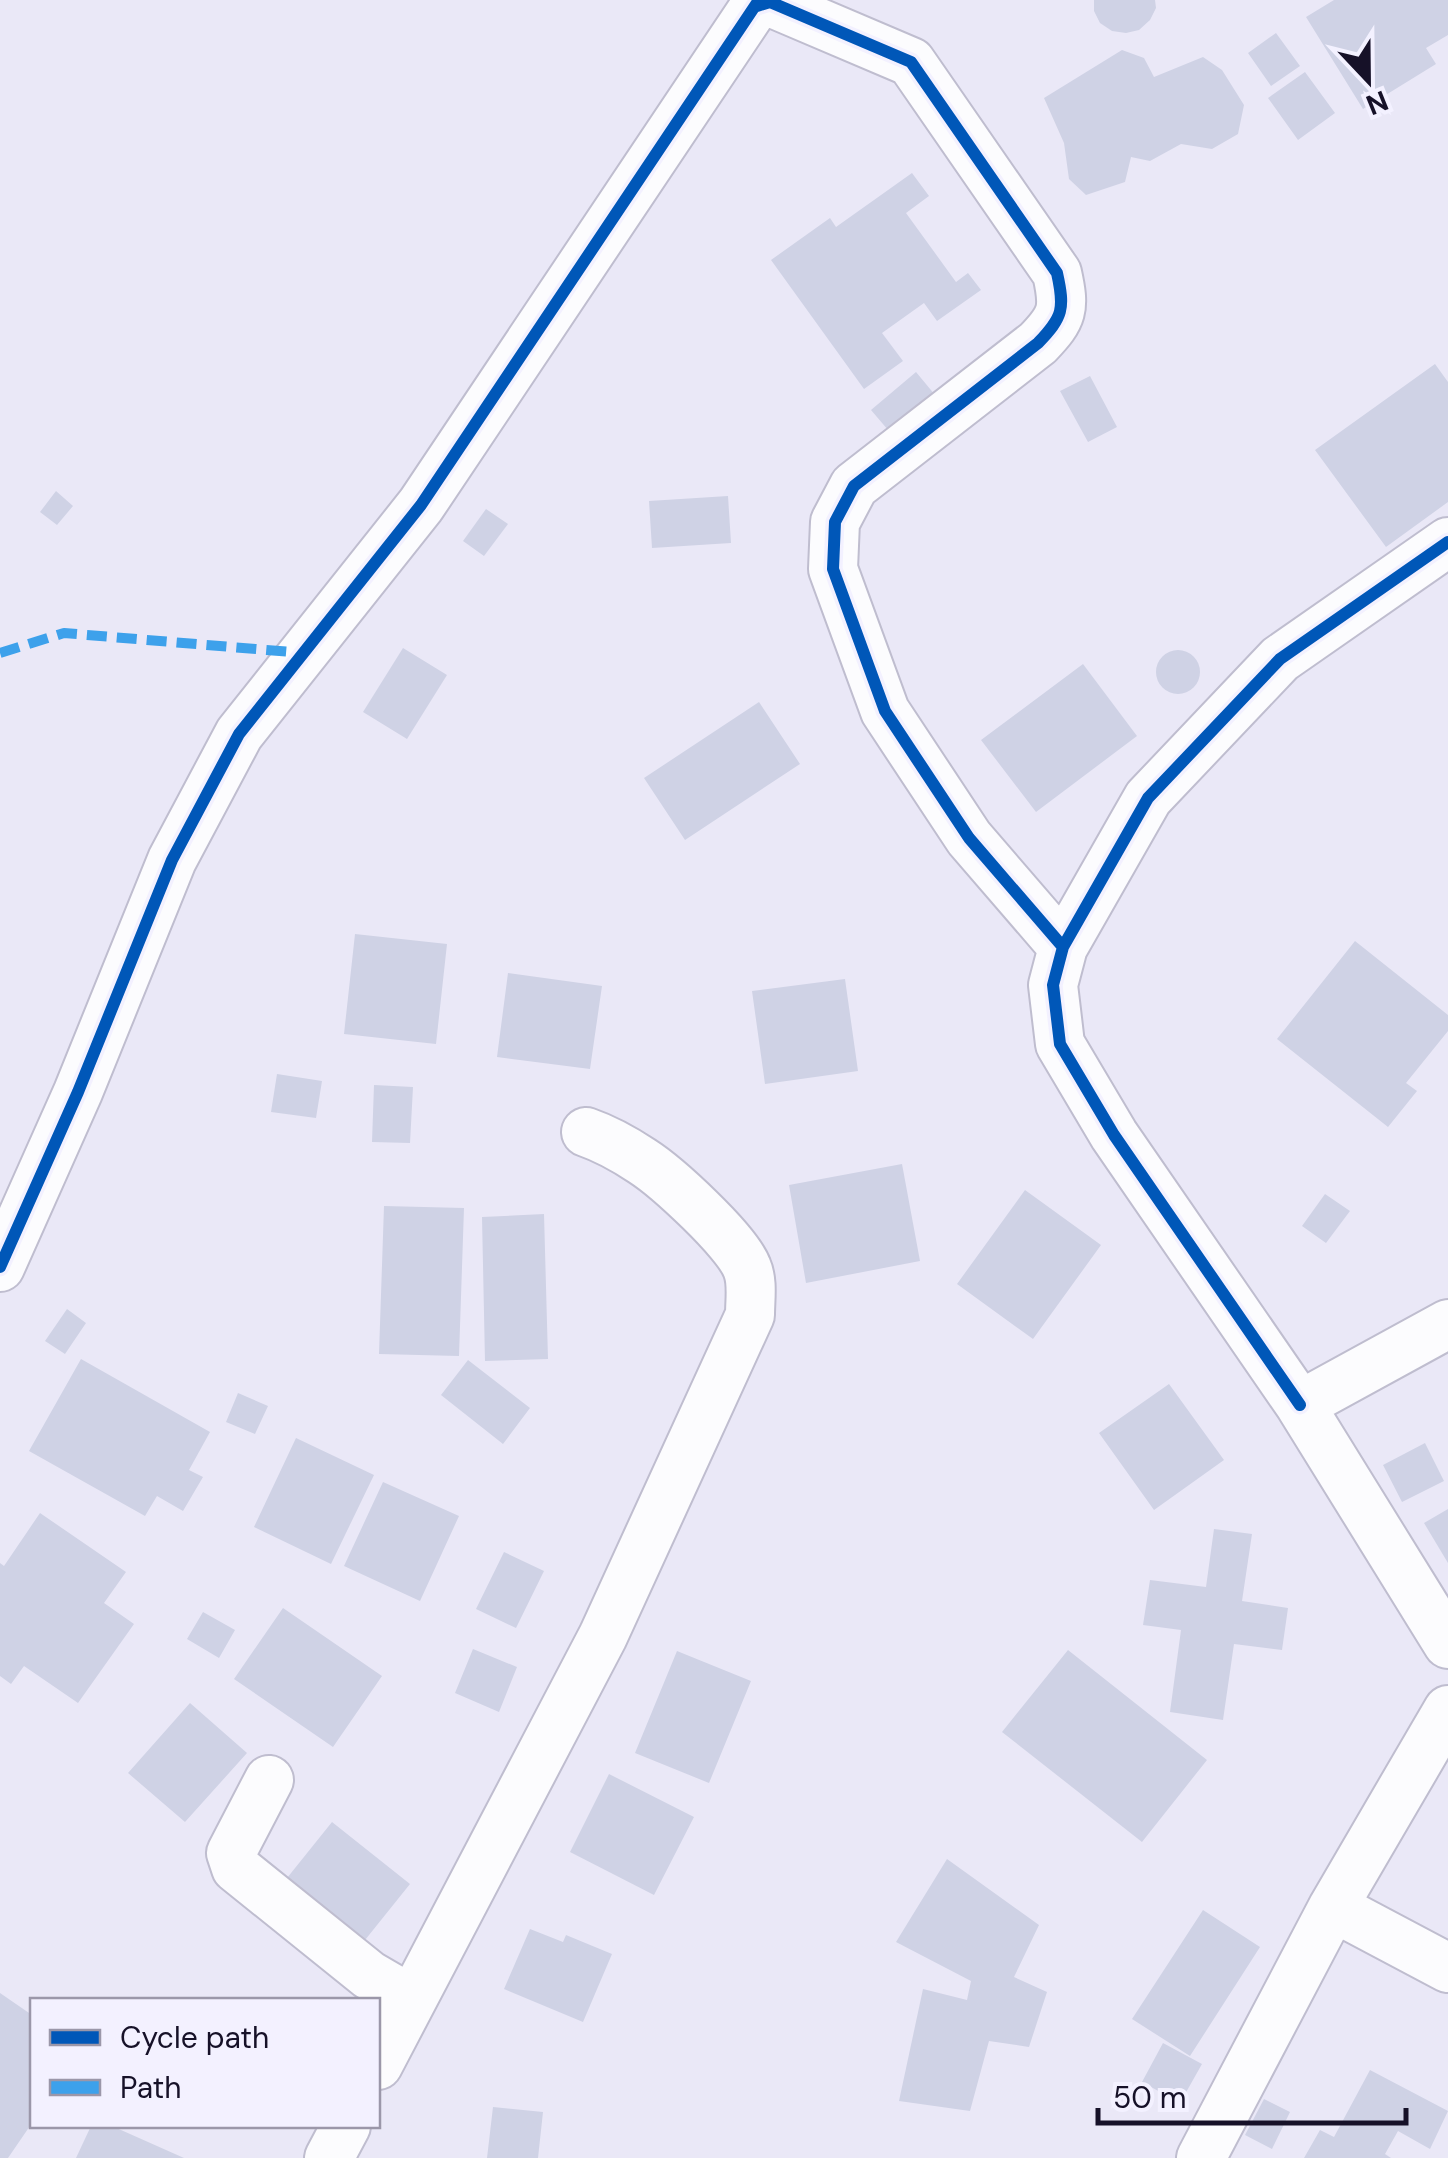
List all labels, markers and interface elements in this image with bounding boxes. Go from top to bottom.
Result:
north arrow [1318,30,1418,130]
text: N [1361,82,1394,124]
legend [30,1998,380,2128]
text: Cycle path [120,2018,269,2057]
scale bar [1098,2063,1406,2125]
text: Path [120,2068,182,2107]
text: 50 m [1113,2078,1187,2117]

